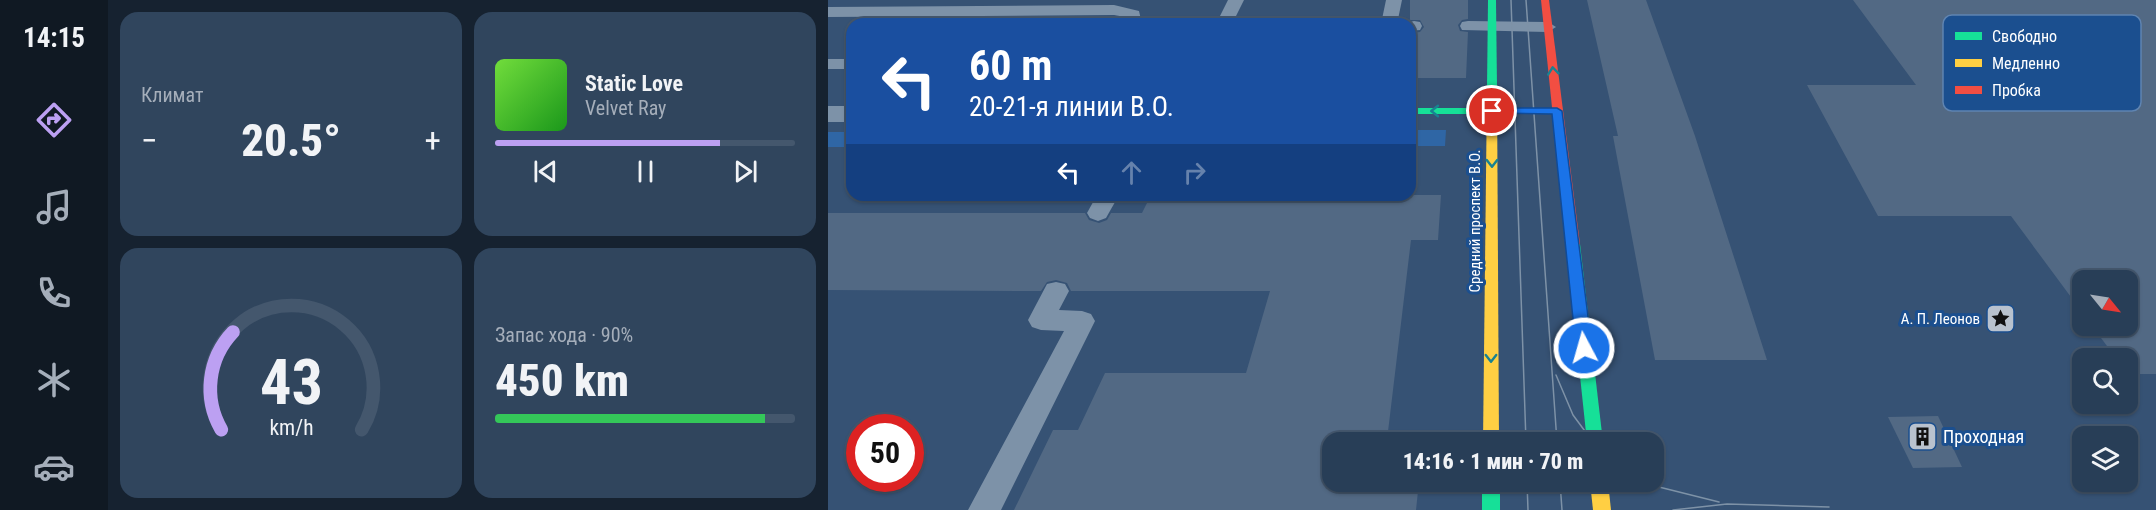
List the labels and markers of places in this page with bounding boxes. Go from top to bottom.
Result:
pin [1466,85,1517,136]
place icon: А. П. Леонов [1985,303,2017,335]
place label: А. П. Леонов [1901,310,1980,328]
building icon: Проходная [1906,420,1938,452]
place label: Проходная [1943,426,2024,447]

